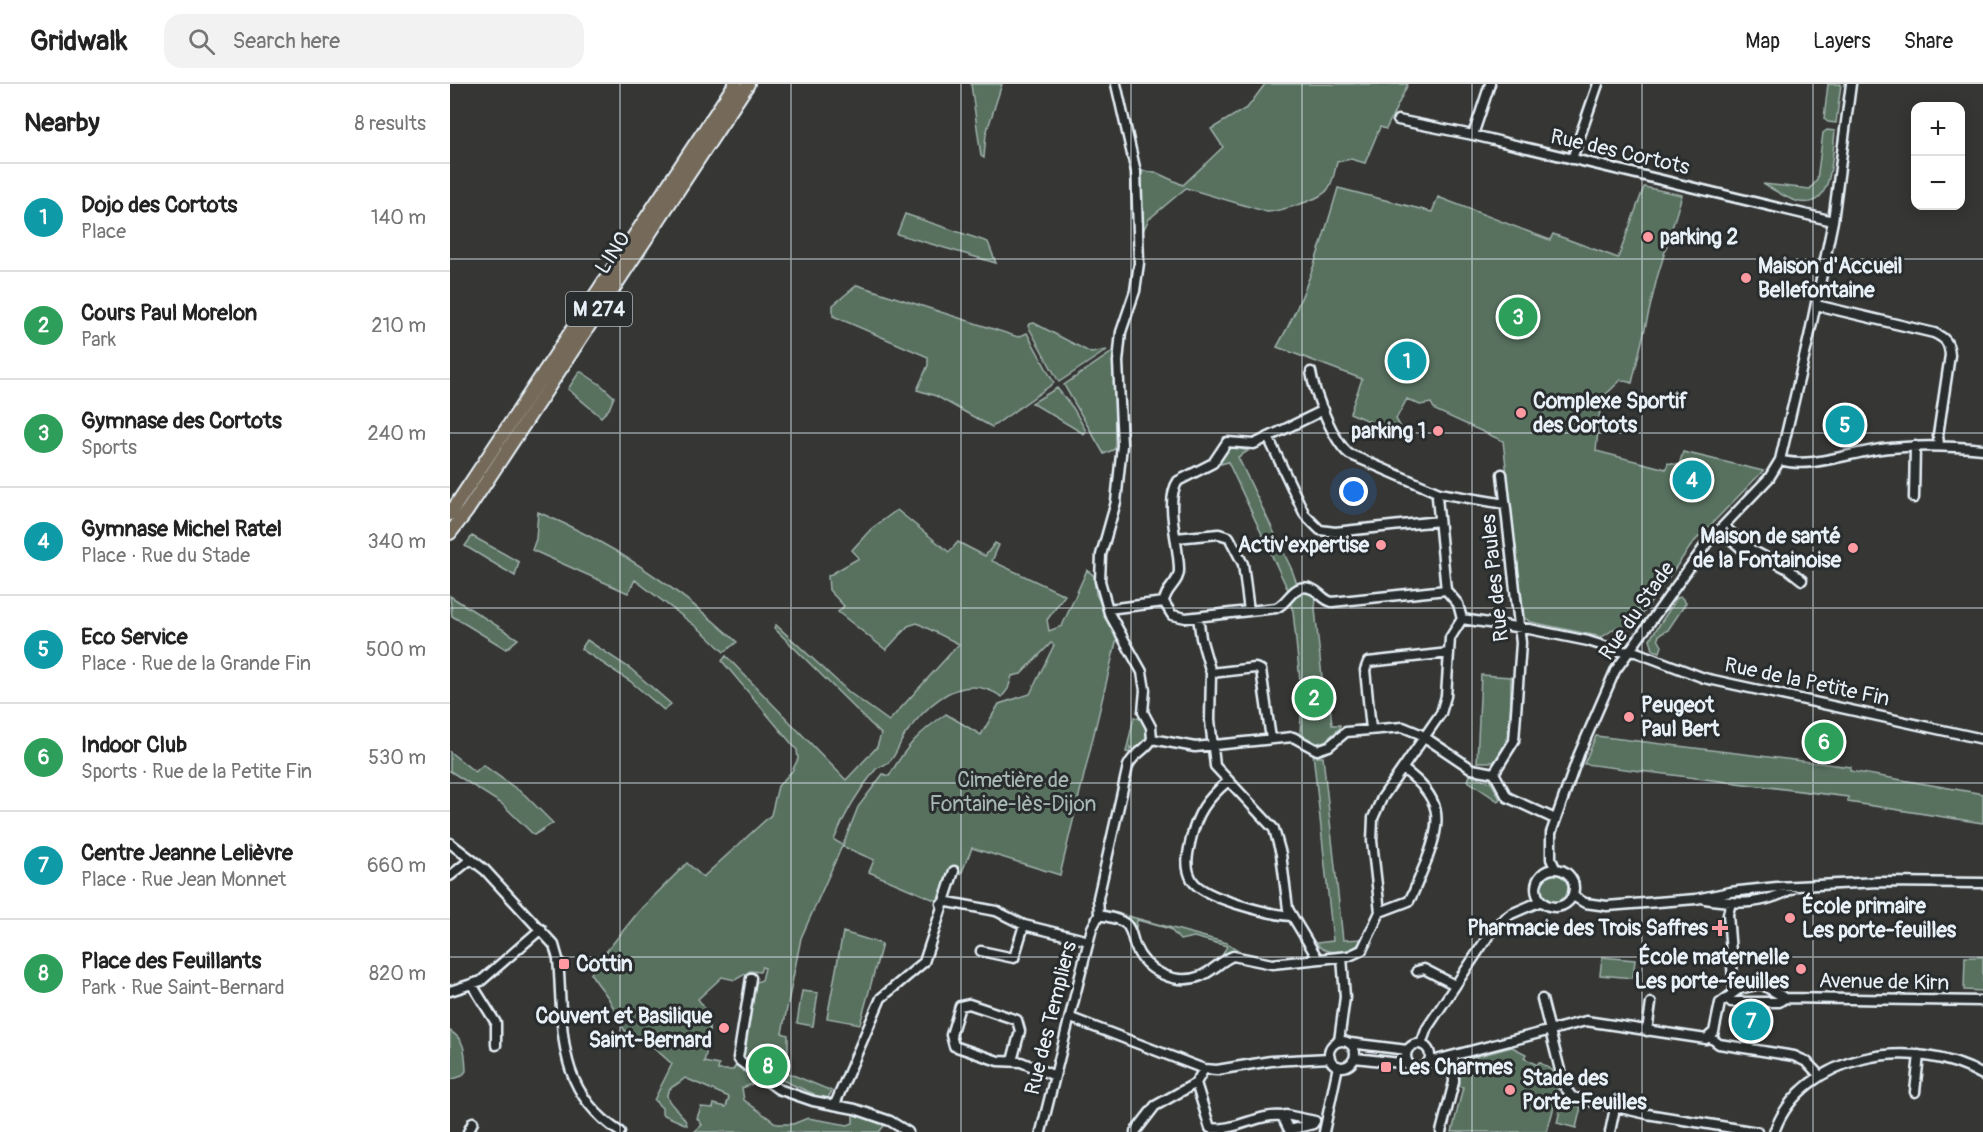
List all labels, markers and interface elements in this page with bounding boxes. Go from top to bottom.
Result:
search box [164,14,584,68]
text: Gridwalk [30,24,128,59]
icon: search [185,25,218,58]
text: Search here [233,27,340,55]
text: Map [1745,28,1780,55]
text: Layers [1813,28,1871,55]
text: Share [1904,28,1953,55]
map controls [1911,102,1965,210]
button: + [1911,102,1965,156]
text: Nearby [24,107,100,139]
text: 8 results [355,111,426,136]
street label: Rue des Cortots [1548,123,1693,181]
button: − [1911,156,1965,210]
text: Dojo des Cortots [81,191,237,219]
text: 1 [40,205,47,230]
text: 140 m [371,205,426,230]
text: Place [81,219,126,244]
place label: parking 2 [1660,224,1738,251]
street label: LINO [589,227,637,279]
marker: parking 2 [1641,230,1655,244]
place label: Maison d'Accueil Bellefontaine [1758,253,1903,304]
marker: Maison d'Accueil Bellefontaine [1739,271,1753,285]
road number: M 274 [566,292,632,326]
pin: 3 [1498,294,1538,340]
text: Cours Paul Morelon [81,299,257,327]
text: 2 [38,313,49,338]
text: 210 m [371,313,426,338]
text: Park [81,327,116,352]
pin: 1 [1388,338,1426,384]
place label: Complexe Sportif des Cortots [1533,388,1688,439]
pin: 5 [1826,402,1864,448]
marker: Complexe Sportif des Cortots [1514,406,1528,420]
text: Gymnase des Cortots [81,407,282,435]
place label: parking 1 [1351,418,1426,445]
text: 3 [38,421,49,446]
text: 240 m [367,421,426,446]
marker: parking 1 [1431,424,1445,438]
text: Sports [81,435,137,460]
pin: 4 [1672,458,1712,502]
your location [1339,477,1368,506]
street label: Rue des Paules [1475,512,1515,643]
text: Gymnase Michel Ratel [81,515,282,543]
place label: Maison de santé de la Fontainoise [1693,523,1842,574]
text: 4 [38,529,49,554]
text: 340 m [367,529,426,554]
place label: Activ'expertise [1238,532,1370,559]
marker: Activ'expertise [1374,538,1388,552]
marker: Maison de santé de la Fontainoise [1846,541,1860,555]
text: Place · Rue du Stade [81,543,250,568]
street label: Rue du Stade [1593,556,1681,666]
text: Eco Service [81,623,188,651]
text: 5 [38,637,49,662]
text: 500 m [366,637,426,662]
text: Place · Rue de la Grande Fin [81,651,311,676]
street label: Rue de la Petite Fin [1722,651,1892,713]
pin: 2 [1294,676,1334,720]
place label: Peugeot Paul Bert [1641,692,1720,743]
marker: Peugeot Paul Bert [1622,710,1636,724]
pin: 6 [1804,720,1844,764]
text: Indoor Club [81,731,187,759]
text: 6 [38,745,49,770]
text: 530 m [368,745,426,770]
text: Sports · Rue de la Petite Fin [81,759,312,784]
park label: Cimetière de Fontaine-lès-Dijon [930,767,1096,818]
text: Centre Jeanne Lelièvre [81,839,293,867]
text: 7 [38,853,49,878]
text: 660 m [367,853,426,878]
text: Place · Rue Jean Monnet [81,867,286,892]
place label: École primaire Les porte-feuilles [1802,892,1957,944]
marker: École primaire Les porte-feuilles [1783,911,1797,925]
place label: Pharmacie des Trois Saffres [1467,915,1709,942]
marker: Pharmacie des Trois Saffres [1713,921,1727,935]
street label: Rue des Templiers [1019,938,1083,1098]
place label: École maternelle Les porte-feuilles [1635,943,1790,995]
text: Place des Feuillants [81,947,261,975]
place label: Cottin [576,951,633,978]
marker: Cottin [557,957,571,971]
text: 8 [38,961,49,986]
text: 820 m [369,961,426,986]
marker: École maternelle Les porte-feuilles [1794,962,1808,976]
street label: Avenue de Kirn [1819,967,1949,997]
text: Park · Rue Saint-Bernard [81,975,285,1000]
pin: 7 [1732,998,1770,1044]
place label: Couvent et Basilique Saint-Bernard [535,1003,713,1054]
marker: Couvent et Basilique Saint-Bernard [717,1021,731,1035]
pin: 8 [748,1044,788,1088]
place label: Les Charmes [1398,1054,1513,1081]
marker: Les Charmes [1379,1060,1393,1074]
place label: Stade des Porte-Feuilles [1522,1065,1647,1116]
marker: Stade des Porte-Feuilles [1503,1083,1517,1097]

